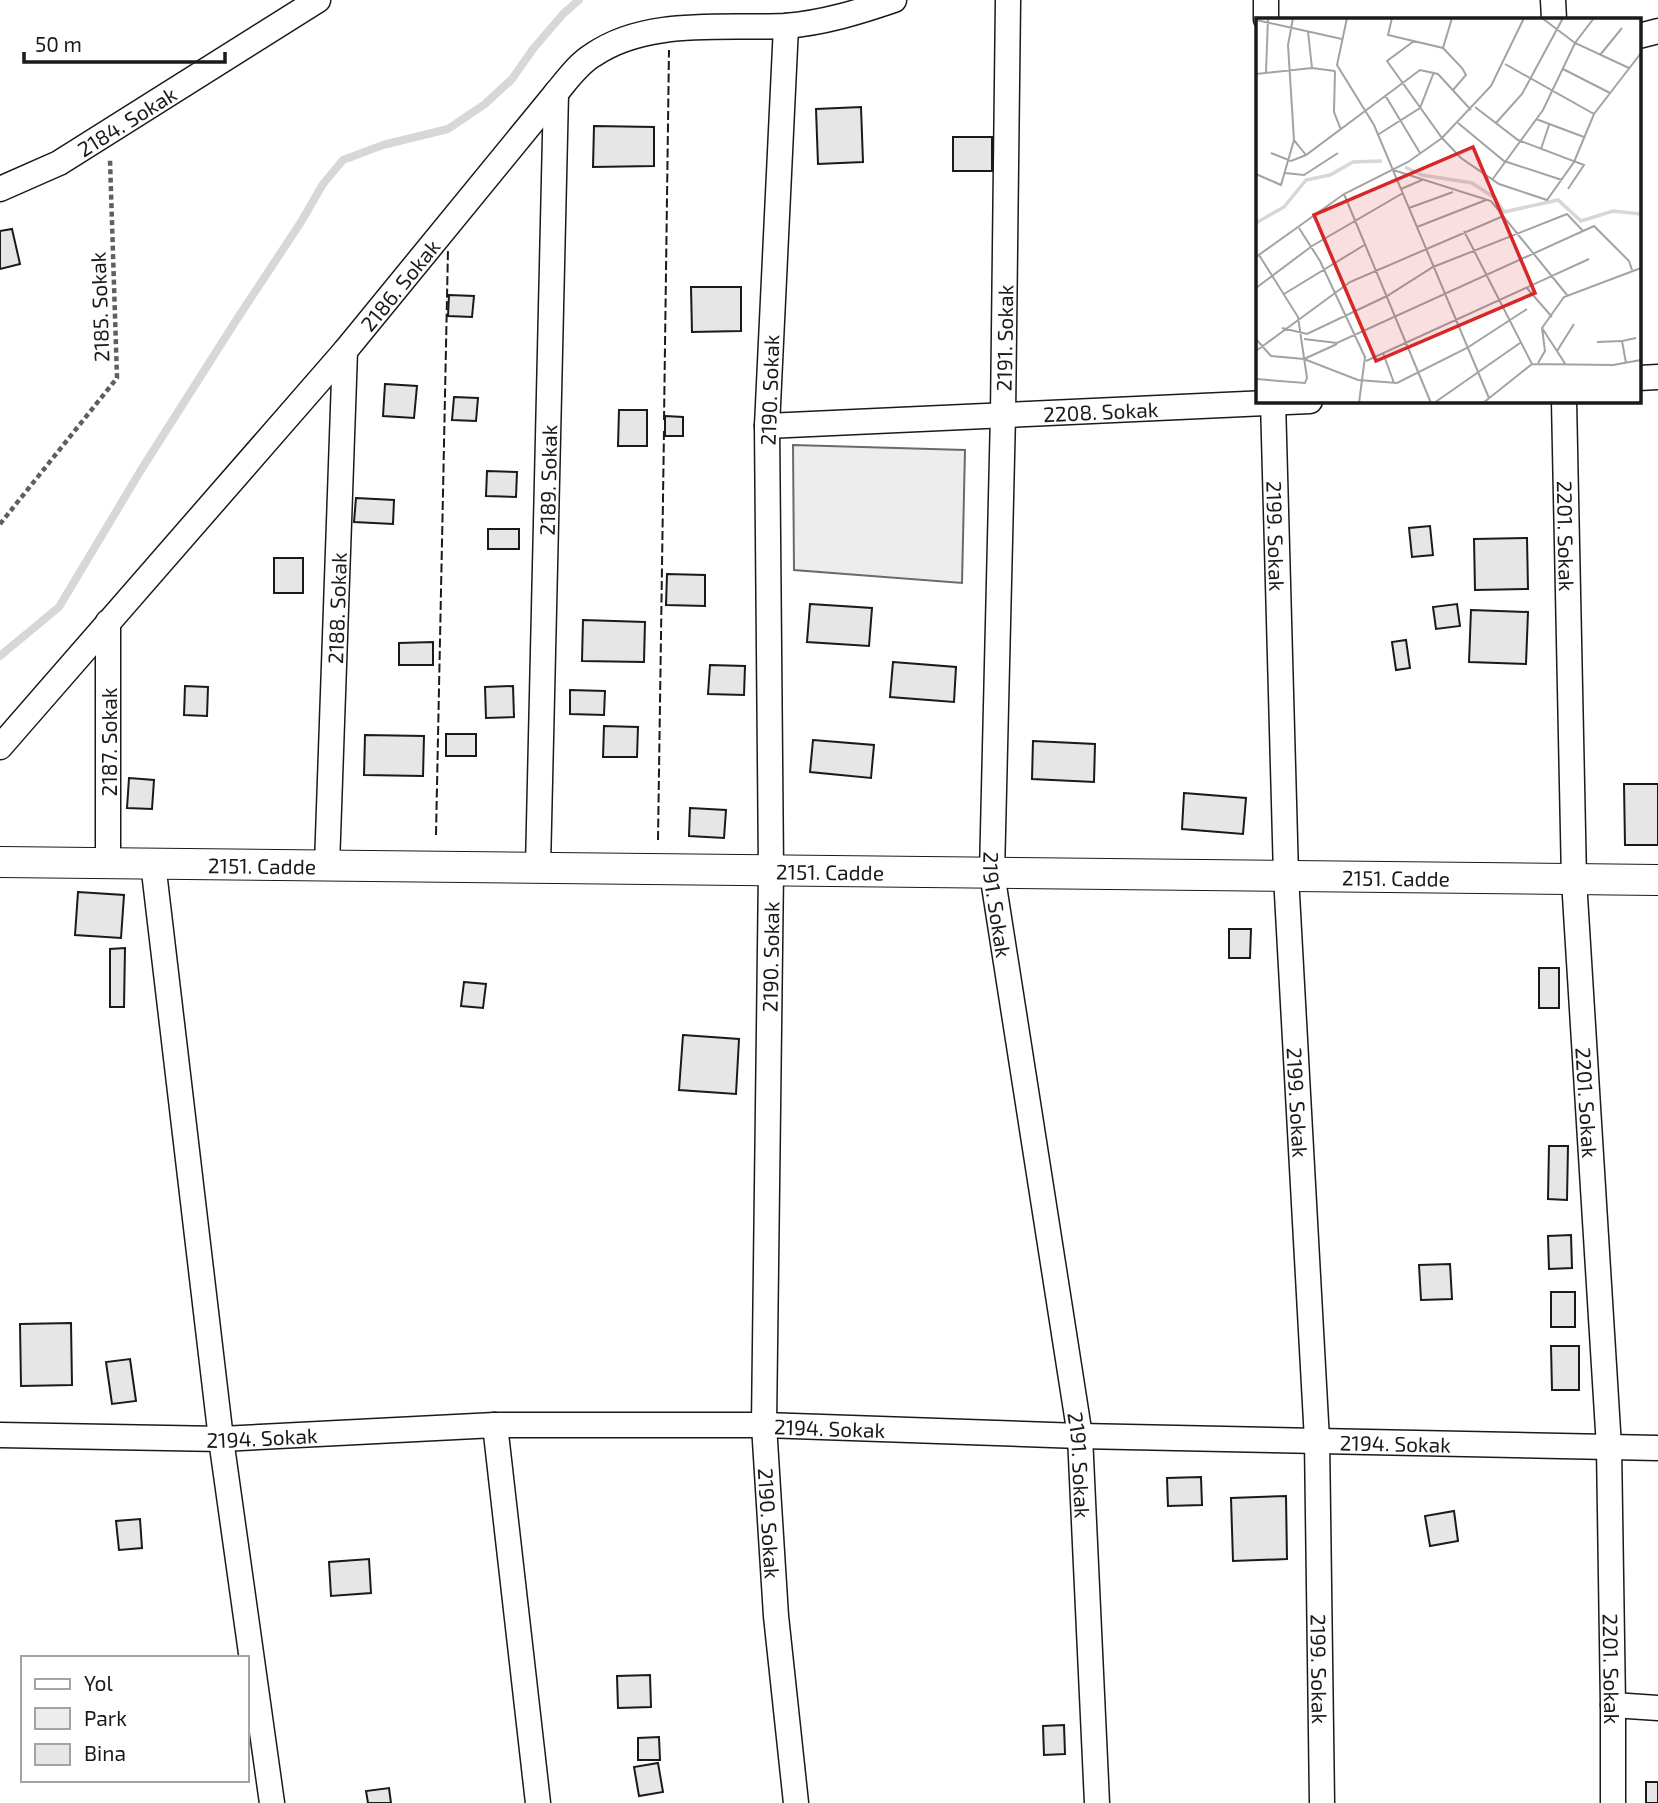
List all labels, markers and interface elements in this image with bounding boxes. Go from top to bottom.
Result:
inset map [1256,18,1640,402]
scale bar [24,21,226,65]
text: 50 m [35,31,82,56]
street label: 2184. Sokak [72,80,181,161]
street label: 2186. Sokak [354,233,444,335]
street label: 2185. Sokak [85,251,113,363]
street label: 2191. Sokak [991,284,1017,392]
street label: 2190. Sokak [755,334,783,446]
street label: 2208. Sokak [1043,395,1159,426]
street label: 2189. Sokak [533,424,561,536]
street label: 2199. Sokak [1263,480,1291,592]
street label: 2201. Sokak [1553,480,1580,592]
street label: 2188. Sokak [322,552,350,664]
street label: 2187. Sokak [96,687,121,796]
street label: 2191. Sokak [979,851,1018,959]
street label: 2151. Cadde [208,852,316,878]
street label: 2151. Cadde [776,858,884,884]
street label: 2151. Cadde [1342,864,1450,890]
street label: 2190. Sokak [757,901,783,1013]
street label: 2201. Sokak [1572,1046,1604,1159]
street label: 2199. Sokak [1283,1047,1314,1159]
street label: 2191. Sokak [1064,1410,1096,1519]
street label: 2194. Sokak [774,1413,886,1442]
street label: 2194. Sokak [206,1422,318,1452]
street label: 2194. Sokak [1339,1429,1452,1456]
street label: 2190. Sokak [754,1467,786,1580]
street label: 2201. Sokak [1599,1613,1626,1724]
street label: 2199. Sokak [1307,1614,1333,1725]
legend [21,1656,248,1782]
text: Yol [84,1670,113,1695]
text: Park [84,1705,127,1730]
text: Bina [84,1740,126,1765]

